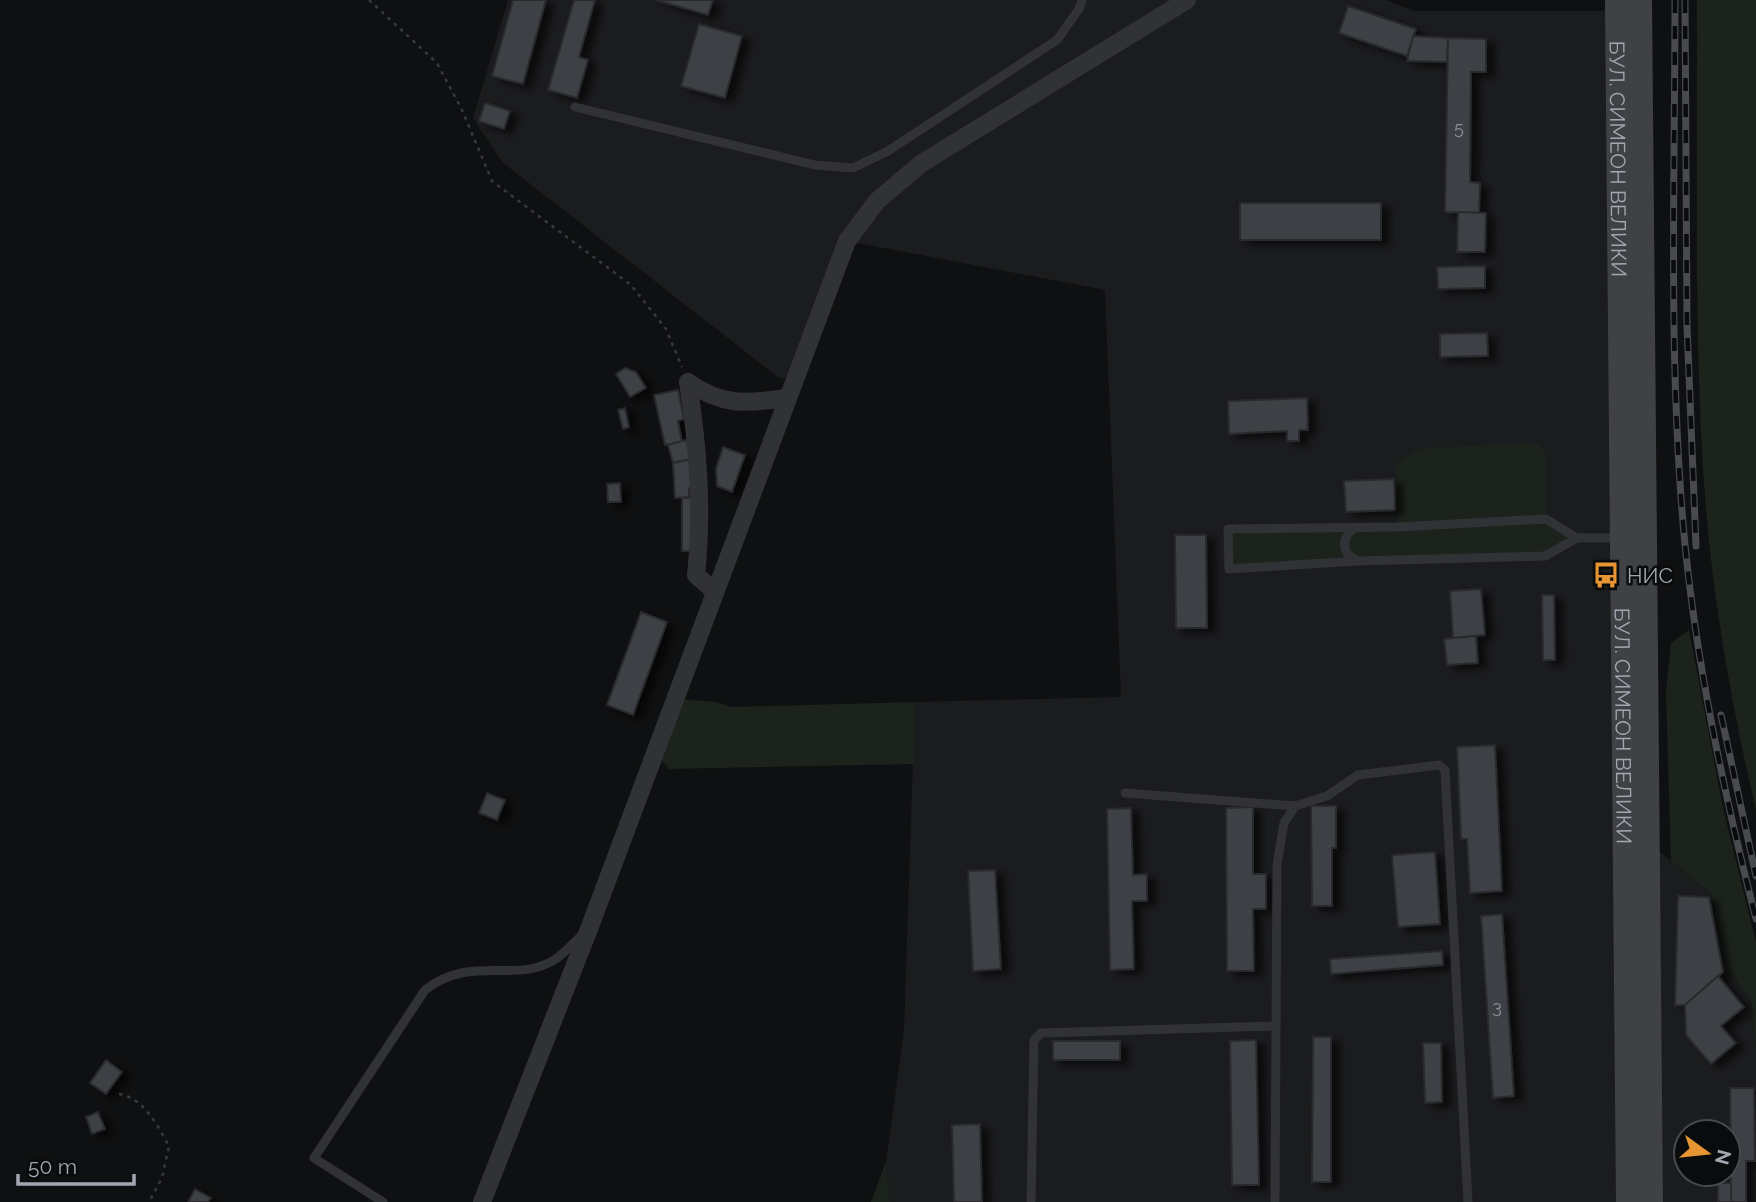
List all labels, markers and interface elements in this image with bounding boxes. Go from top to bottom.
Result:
street label: БУЛ. СИМЕОН ВЕЛИКИ [1605,41,1632,277]
house number: 5 [1454,117,1464,138]
bus stop icon: НИС [1591,560,1621,590]
place label: НИС [1627,563,1673,588]
street label: БУЛ. СИМЕОН ВЕЛИКИ [1610,608,1637,844]
house number: 3 [1492,996,1502,1017]
north arrow [1672,1118,1742,1188]
scale bar [18,1142,133,1186]
text: N [1711,1148,1736,1167]
text: 50 m [28,1154,77,1179]

